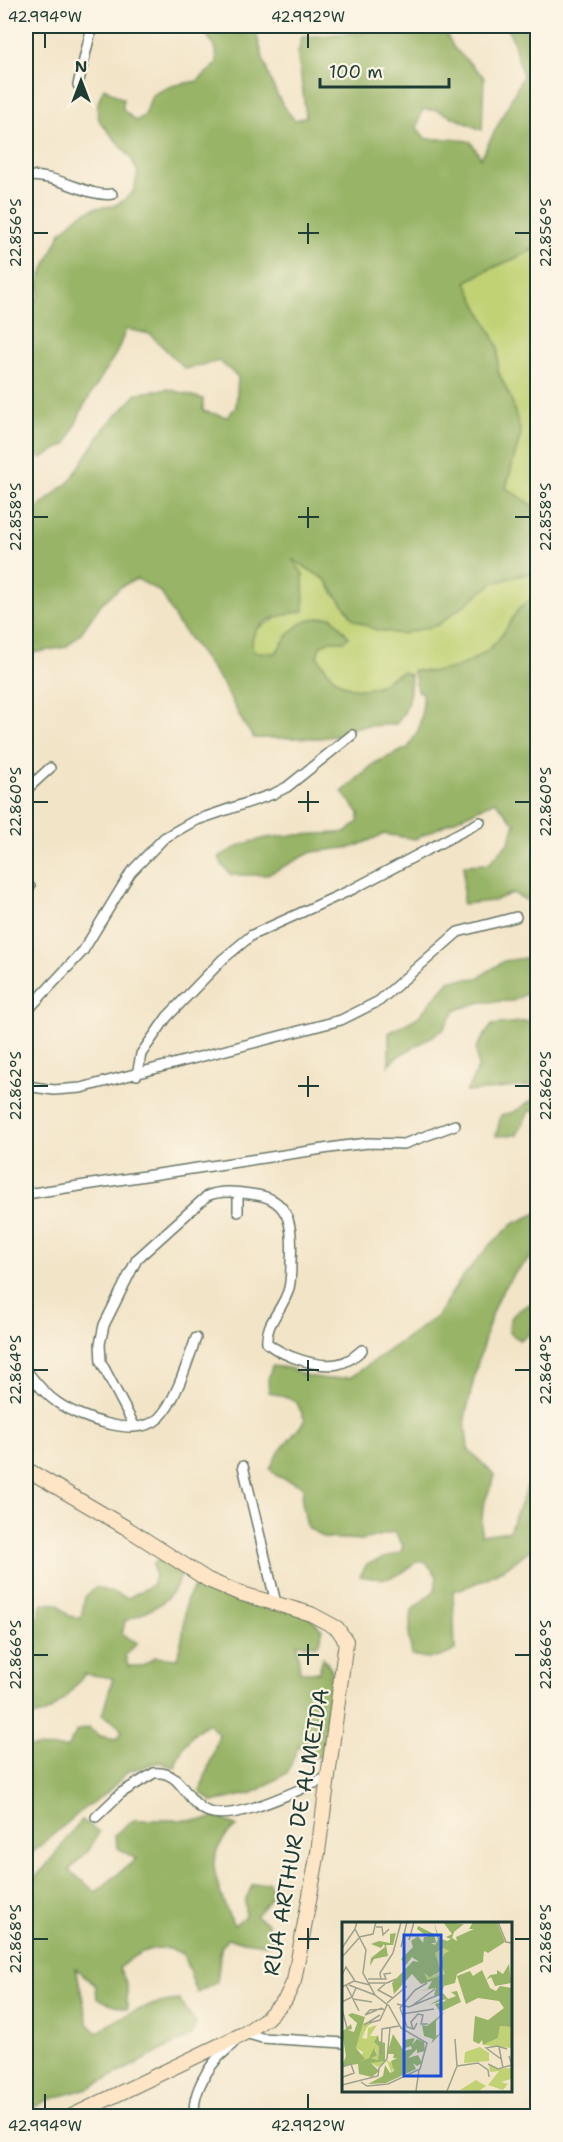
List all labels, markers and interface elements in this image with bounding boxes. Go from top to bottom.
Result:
text: 42.994°W [8,7,82,27]
text: 42.992°W [271,7,345,27]
north arrow [51,51,111,111]
scale bar [320,51,449,89]
text: N [75,56,87,77]
text: 100 m [329,60,383,84]
text: 22.856°S [6,199,26,268]
text: 22.856°S [536,199,556,268]
text: 22.858°S [6,483,26,551]
text: 22.858°S [536,483,556,551]
text: 22.860°S [6,767,26,837]
text: 22.860°S [536,767,556,837]
text: 22.862°S [6,1051,26,1121]
text: 22.862°S [536,1051,556,1121]
text: 22.864°S [6,1335,26,1405]
text: 22.864°S [536,1335,556,1405]
text: 22.866°S [6,1620,26,1690]
text: 22.866°S [536,1620,556,1690]
street label: RUA ARTHUR DE ALMEIDA [256,1686,336,1978]
text: 22.868°S [6,1904,26,1974]
text: 22.868°S [536,1904,556,1974]
inset map [342,1922,512,2091]
text: 42.994°W [8,2116,82,2136]
text: 42.992°W [271,2116,345,2136]

